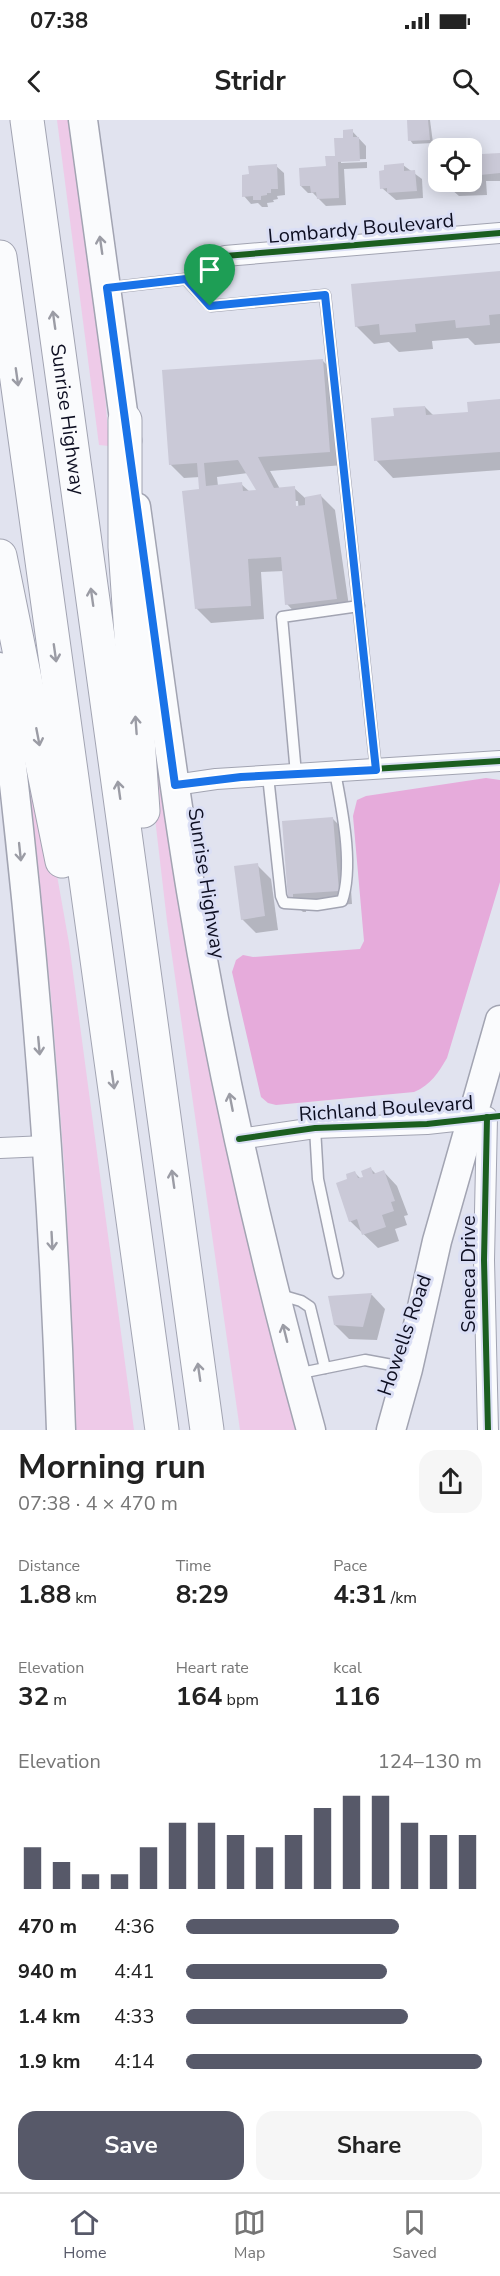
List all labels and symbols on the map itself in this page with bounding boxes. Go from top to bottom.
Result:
street label: Lombardy Boulevard [267,207,455,250]
one-way arrow [95,236,106,256]
pin [184,244,235,306]
one-way arrow [49,311,60,331]
street label: Sunrise Highway [44,342,91,497]
one-way arrow [11,367,22,386]
one-way arrow [87,587,98,607]
one-way arrow [49,643,60,663]
one-way arrow [131,715,142,735]
one-way arrow [33,727,44,746]
one-way arrow [113,780,124,800]
street label: Sunrise Highway [181,806,232,961]
one-way arrow [15,841,26,861]
one-way arrow [34,1036,45,1056]
one-way arrow [108,1069,119,1089]
street label: Richland Boulevard [298,1089,474,1128]
one-way arrow [225,1093,236,1112]
one-way arrow [167,1169,178,1189]
street label: Seneca Drive [455,1215,482,1333]
one-way arrow [47,1230,58,1250]
street label: Howells Road [371,1271,438,1399]
one-way arrow [279,1324,290,1343]
one-way arrow [193,1363,204,1382]

